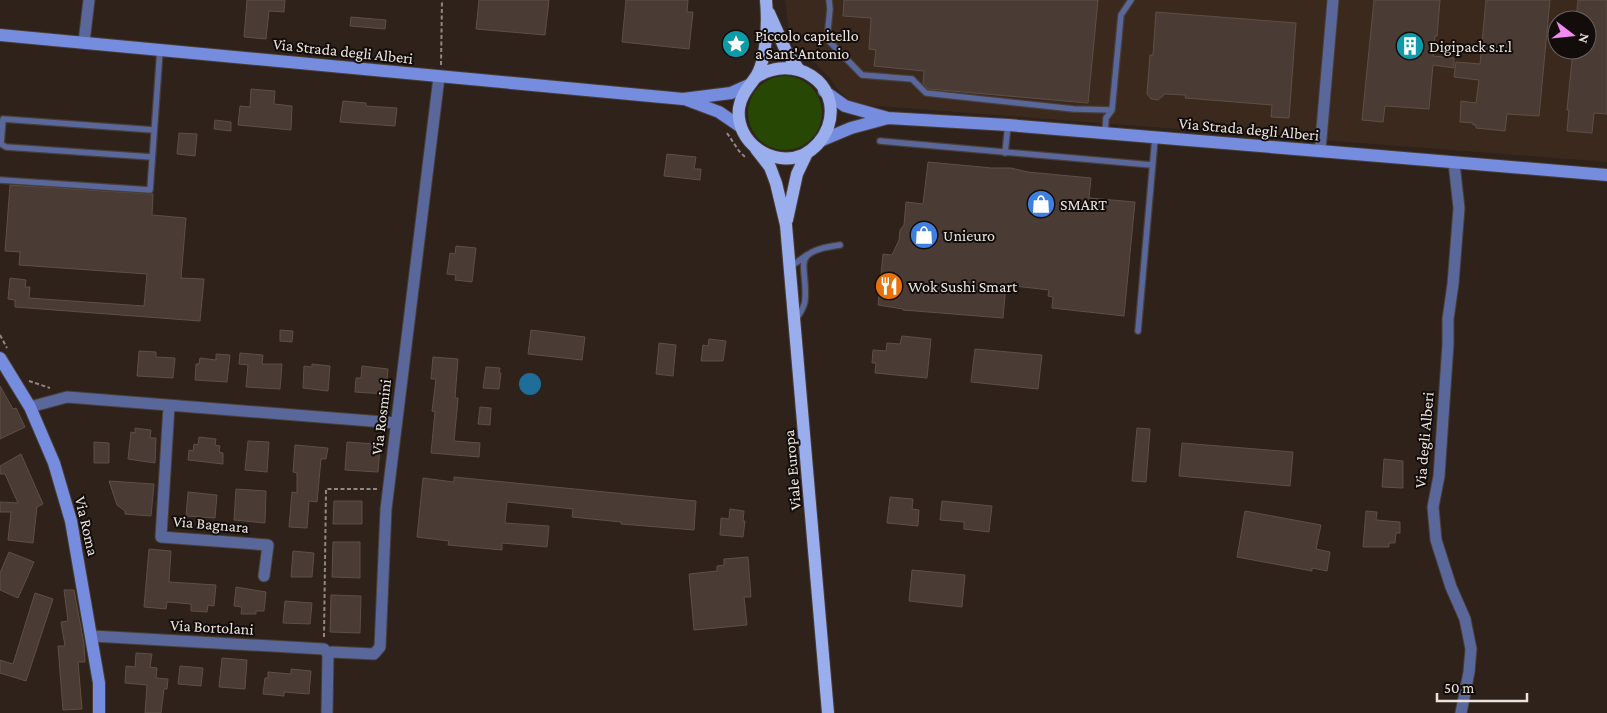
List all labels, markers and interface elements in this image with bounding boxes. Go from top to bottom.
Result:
north arrow [1547,10,1597,60]
place label: Piccolo capitello a Sant'Antonio [755,27,859,62]
place icon: Piccolo capitello a Sant'Antonio [721,29,751,59]
building icon: Digipack s.r.l [1395,31,1425,61]
text: N [1575,32,1594,46]
street label: Via Strada degli Alberi [272,35,414,68]
place label: Digipack s.r.l [1429,38,1512,56]
street label: Via Strada degli Alberi [1178,114,1320,145]
shop icon: SMART [1026,189,1056,219]
place label: SMART [1060,196,1107,213]
shop icon: Unieuro [909,220,939,250]
place label: Unieuro [943,227,995,244]
restaurant icon: Wok Sushi Smart [874,271,904,301]
place label: Wok Sushi Smart [908,278,1018,295]
street label: Via Rosmini [368,378,394,456]
street label: Via degli Alberi [1411,391,1438,489]
street label: Viale Europa [780,428,805,511]
street label: Via Roma [72,495,102,558]
street label: Via Bagnara [172,512,250,537]
street label: Via Bortolani [170,616,254,638]
scale bar [1437,670,1527,702]
text: 50 m [1444,680,1474,696]

